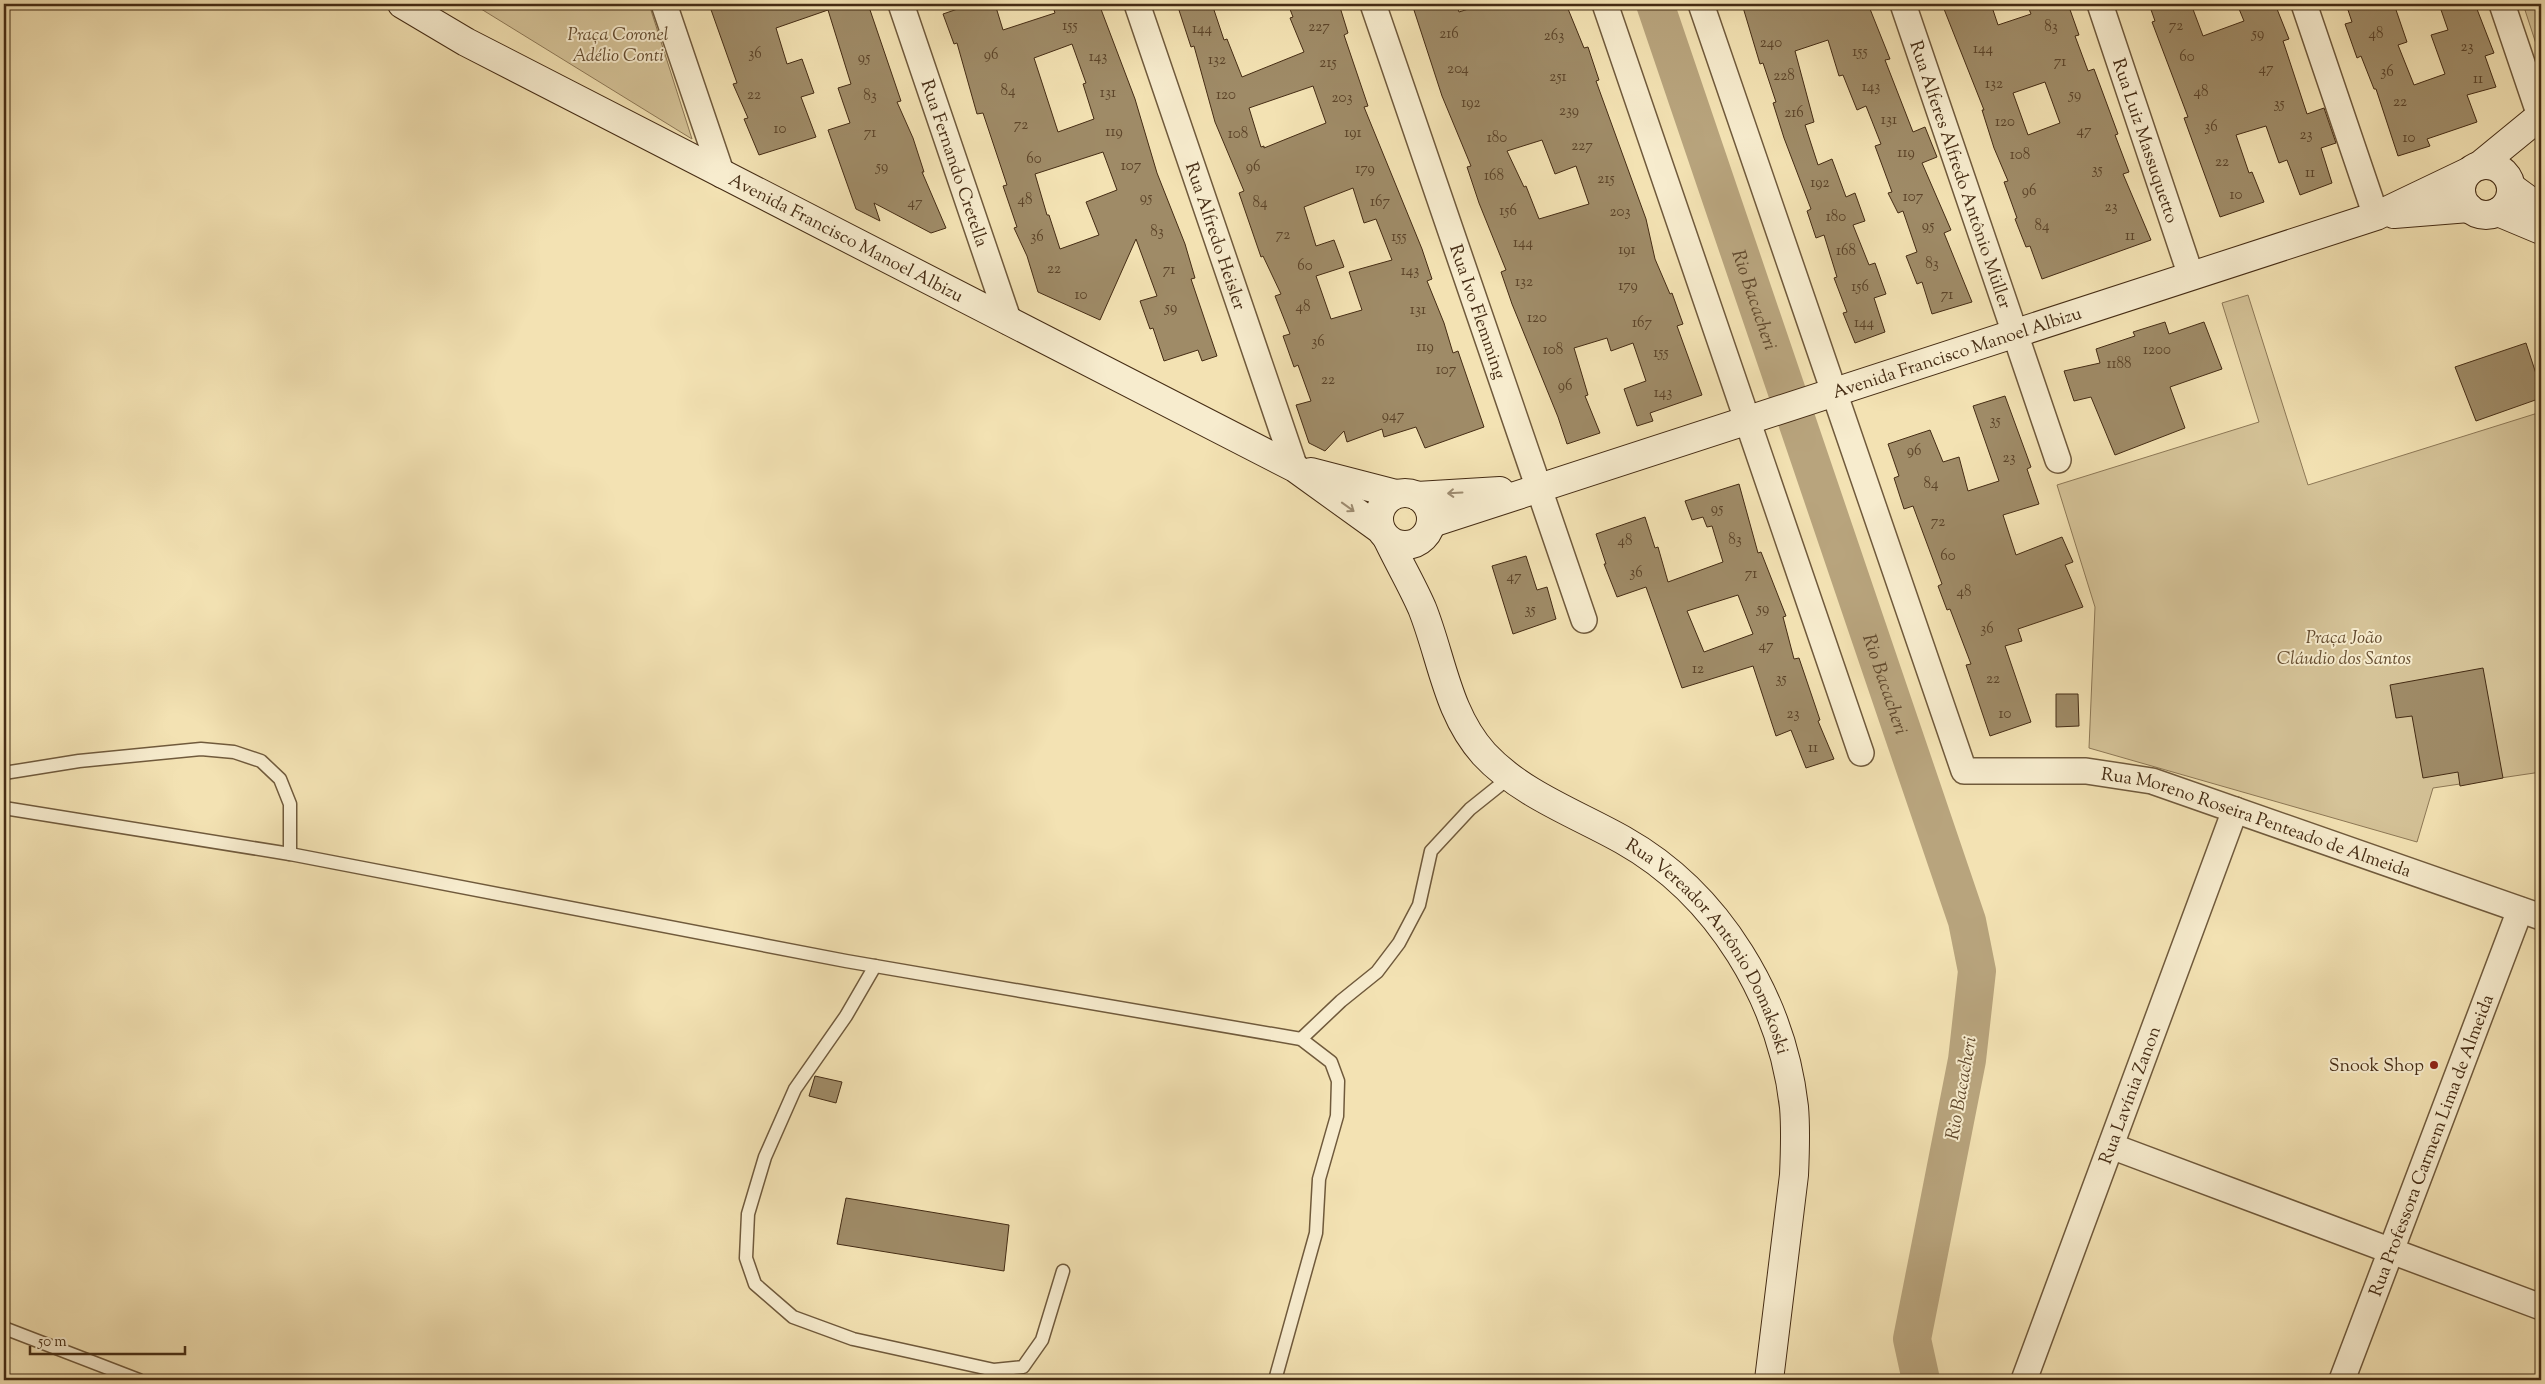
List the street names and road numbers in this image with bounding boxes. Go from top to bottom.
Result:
street label: Rua Alferes Alfredo Antônio Müller [1901,37,2017,313]
street label: Rua Luiz Massuquetto [2104,55,2183,227]
street label: Rua Fernando Cretella [913,77,994,251]
street label: Rua Alfredo Heisler [1177,159,1251,314]
street label: Avenida Francisco Manoel Albizu [724,168,967,310]
street label: Rua Ivo Flemming [1441,241,1512,383]
street label: Avenida Francisco Manoel Albizu [1830,302,2086,407]
street label: Rua Moreno Roseira Penteado de Almeida [2099,762,2414,886]
street label: Rua Vereador Antônio Domakoski [1620,833,1794,1058]
street label: Rua Professora Carmem Lima de Almeida [2364,991,2502,1301]
street label: Rua Lavínia Zanon [2094,1022,2169,1168]

